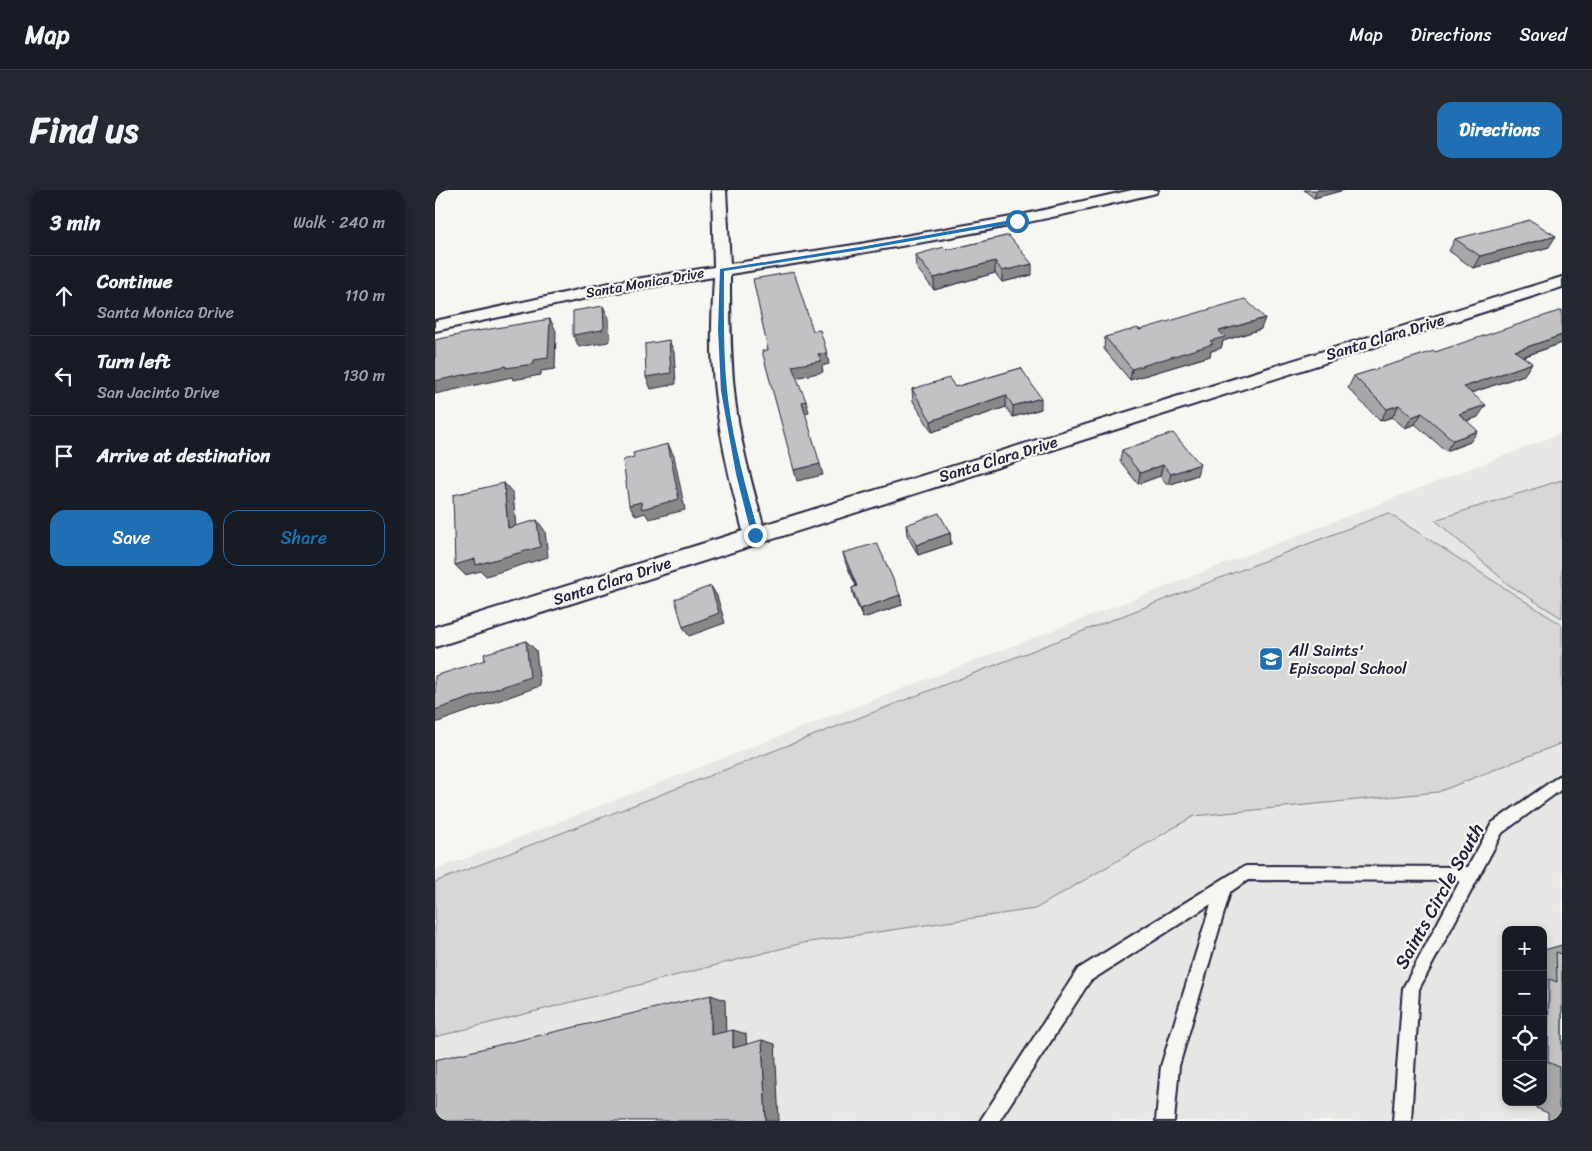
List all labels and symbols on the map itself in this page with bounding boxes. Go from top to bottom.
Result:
route start [1006,210,1029,233]
street label: Santa Monica Drive [584,260,706,306]
street label: Santa Clara Drive [1322,305,1448,369]
street label: Santa Clara Drive [935,427,1061,491]
route end [744,524,767,547]
street label: Santa Clara Drive [549,548,675,614]
place label: All Saints' Episcopal School [1288,636,1407,683]
school or university icon: All Saints' Episcopal School [1258,646,1284,672]
street label: Saints Circle South [1385,817,1493,975]

